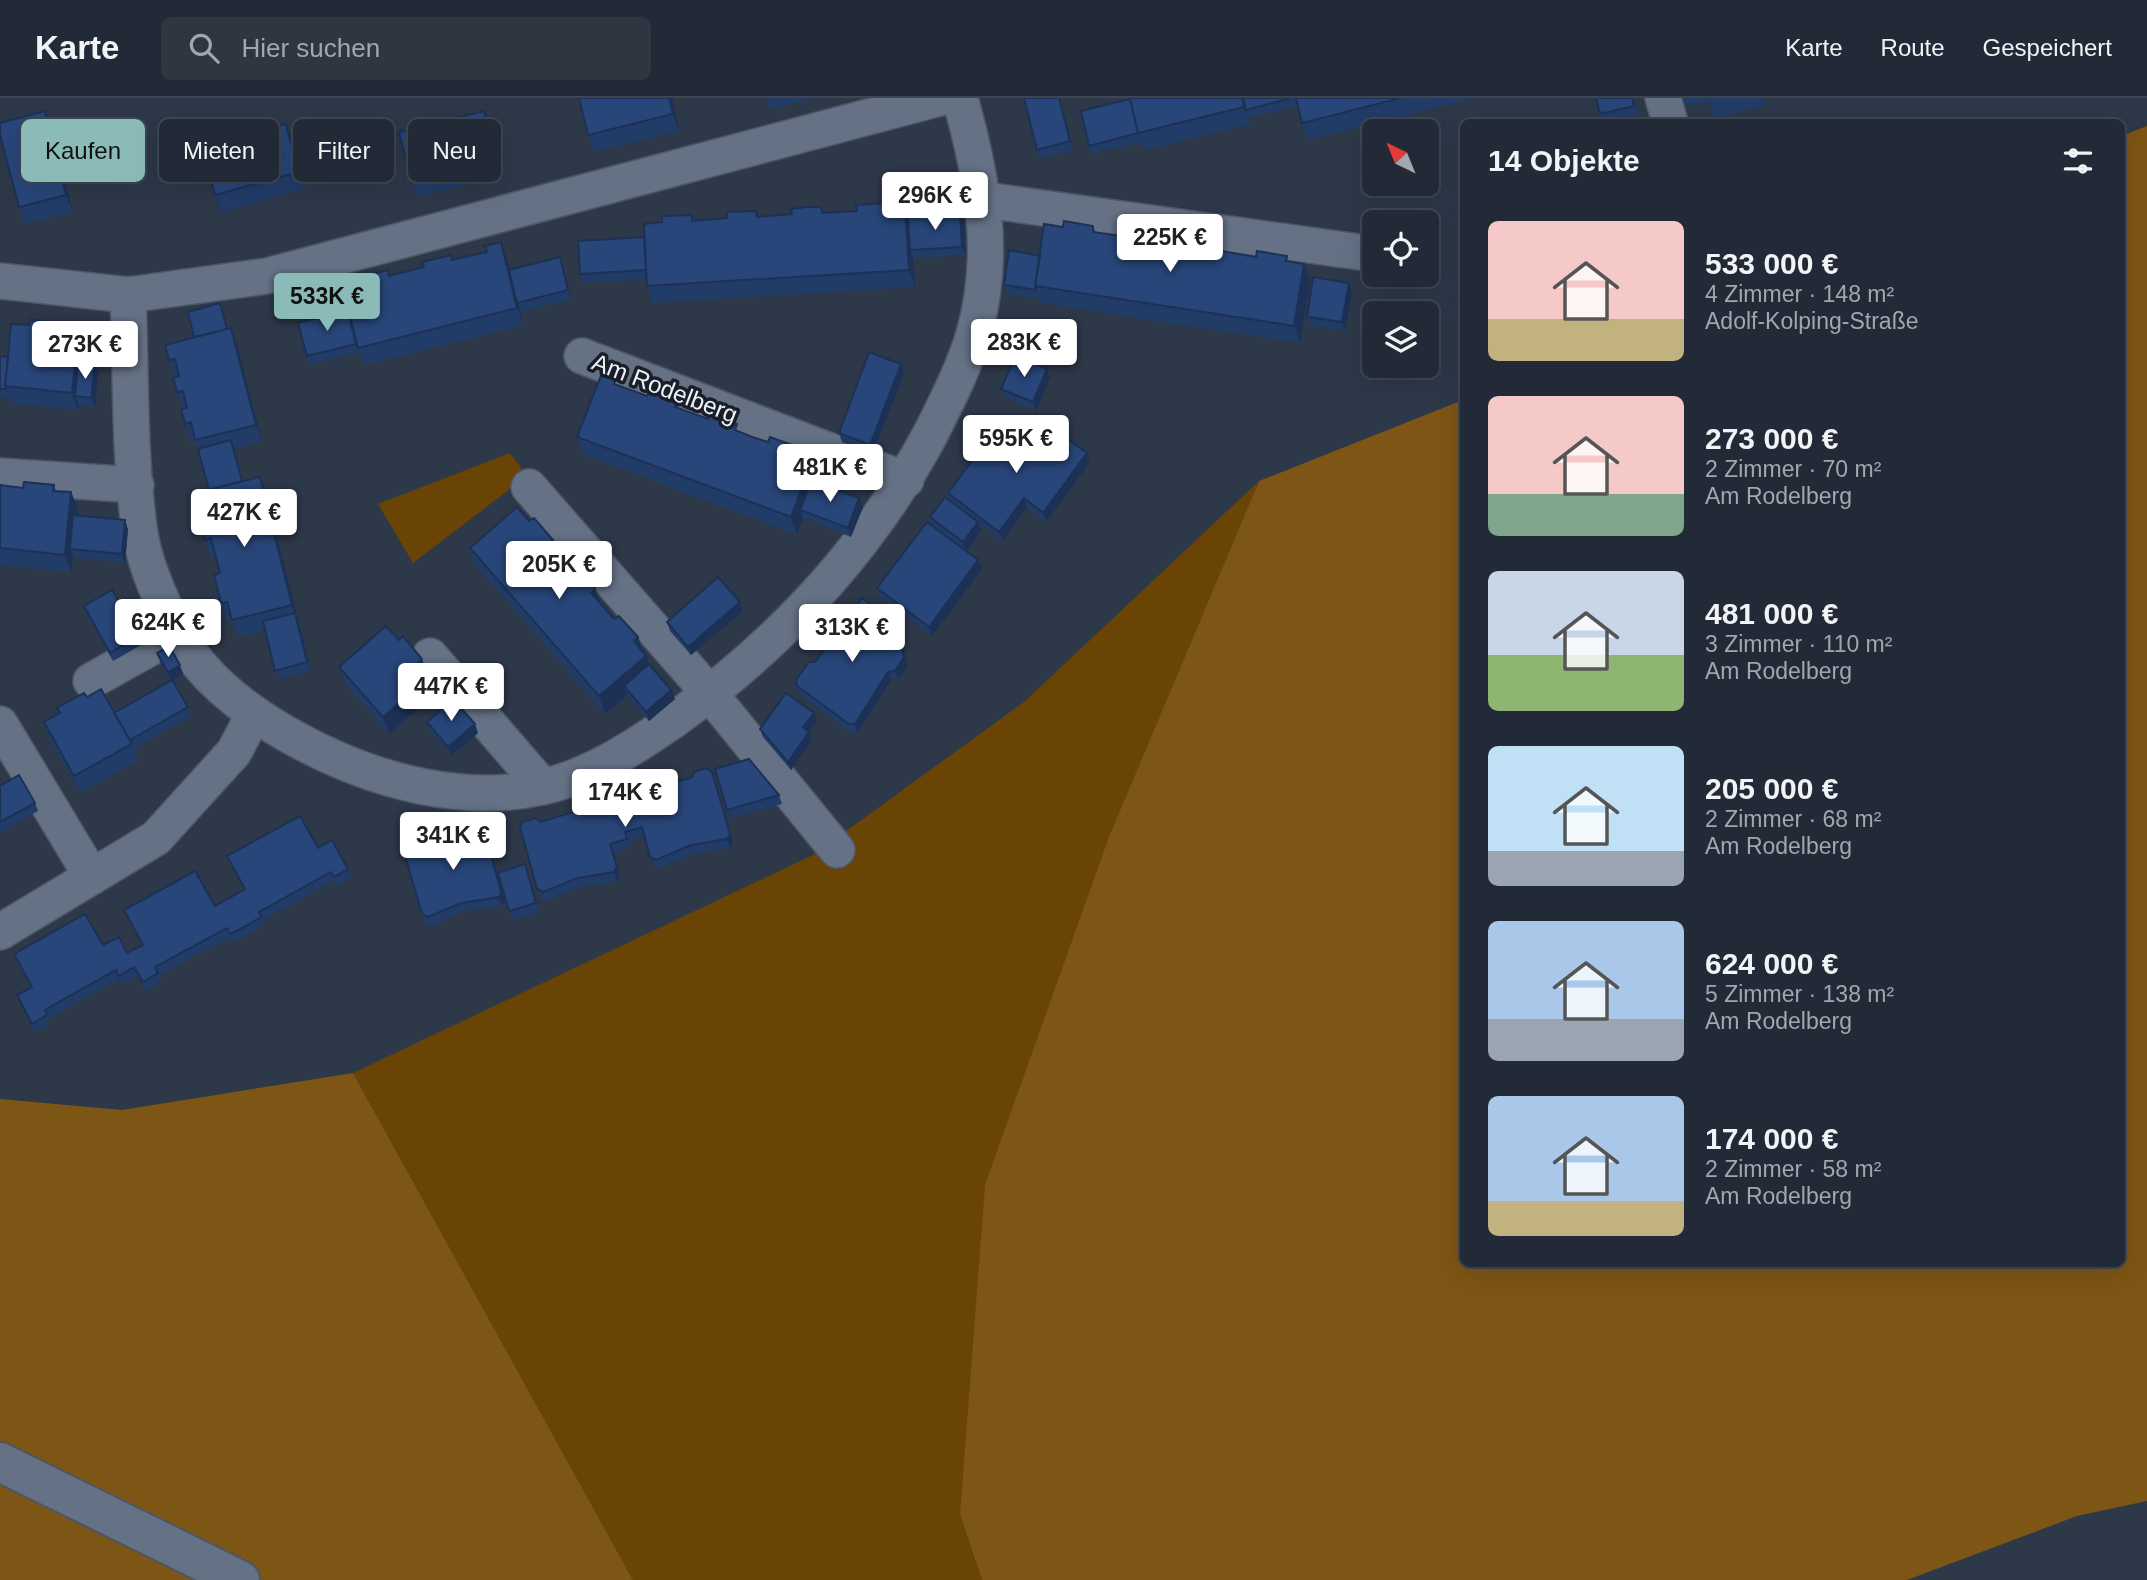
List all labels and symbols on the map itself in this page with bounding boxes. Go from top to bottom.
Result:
north arrow [1362,119,1438,196]
pin: 296K € [878,172,992,232]
pin: 225K € [1113,214,1227,274]
pin: 533K € [270,274,384,333]
pin: 283K € [967,320,1081,379]
pin: 273K € [28,322,142,381]
street label: Am Rodelberg [589,348,741,428]
pin: 595K € [959,416,1073,475]
pin: 481K € [773,444,887,504]
pin: 427K € [187,490,301,549]
pin: 205K € [502,542,616,601]
pin: 624K € [111,600,225,659]
pin: 313K € [795,604,909,664]
pin: 447K € [394,664,508,723]
pin: 174K € [568,770,682,829]
pin: 341K € [396,812,510,872]

